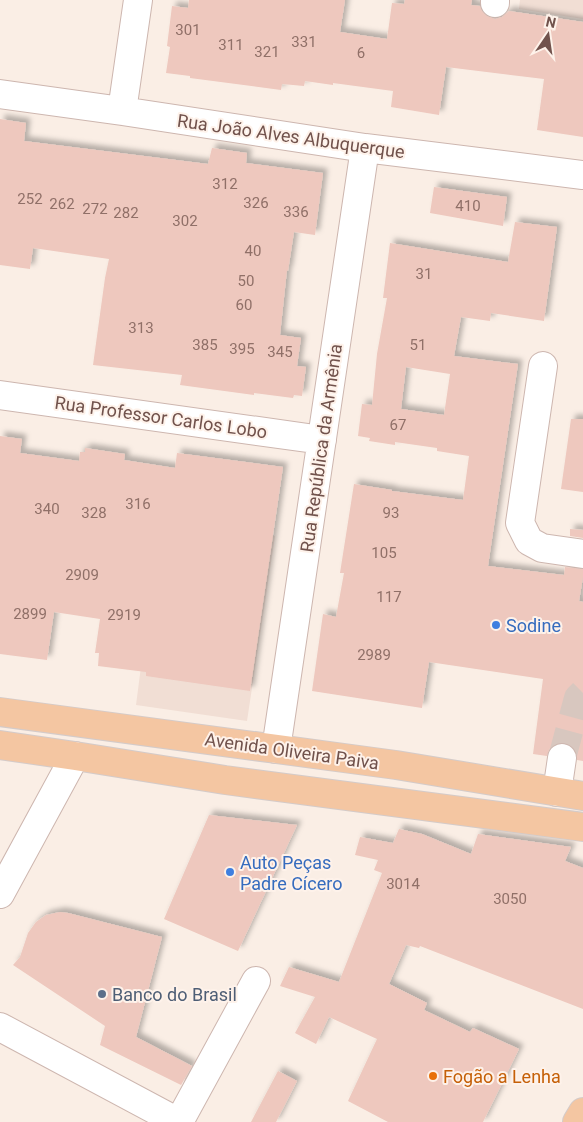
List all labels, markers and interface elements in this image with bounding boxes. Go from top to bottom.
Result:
north arrow [523,10,573,60]
text: N [544,13,558,31]
house number: 301 [175,21,201,39]
house number: 331 [291,33,317,51]
house number: 311 [218,36,244,54]
house number: 321 [254,43,280,61]
house number: 6 [357,44,365,62]
street label: Rua João Alves Albuquerque [176,110,406,162]
house number: 312 [212,175,238,193]
house number: 252 [17,190,43,208]
house number: 326 [243,194,269,212]
house number: 262 [49,195,75,213]
house number: 410 [455,197,481,215]
house number: 272 [82,200,108,218]
house number: 336 [283,203,309,221]
house number: 282 [113,204,139,222]
house number: 302 [172,212,198,230]
house number: 40 [245,242,261,260]
house number: 31 [416,265,432,283]
house number: 50 [238,272,254,290]
house number: 60 [236,296,252,314]
house number: 313 [128,319,154,337]
house number: 385 [192,336,218,354]
house number: 51 [410,336,426,354]
house number: 395 [229,340,255,358]
street label: Rua República da Armênia [296,342,346,554]
house number: 345 [267,343,293,361]
street label: Rua Professor Carlos Lobo [54,392,268,442]
house number: 67 [390,416,406,434]
house number: 316 [125,495,151,513]
house number: 340 [34,500,60,518]
house number: 328 [81,504,107,522]
house number: 93 [383,504,399,522]
house number: 105 [371,544,397,562]
house number: 2909 [65,566,99,584]
house number: 117 [376,588,402,606]
house number: 2899 [13,605,47,623]
house number: 2919 [107,606,141,624]
place label: Sodine [506,615,561,636]
marker: Sodine [490,619,502,631]
house number: 2989 [357,646,391,664]
street label: Avenida Oliveira Paiva [204,728,380,774]
place label: Auto Peças Padre Cícero [240,852,342,894]
marker: Auto Peças Padre Cícero [224,866,236,878]
house number: 3014 [386,875,420,893]
house number: 3050 [493,890,527,908]
place label: Banco do Brasil [112,984,237,1005]
marker: Banco do Brasil [96,988,108,1000]
place label: Fogão a Lenha [443,1066,561,1087]
marker: Fogão a Lenha [427,1070,439,1082]

